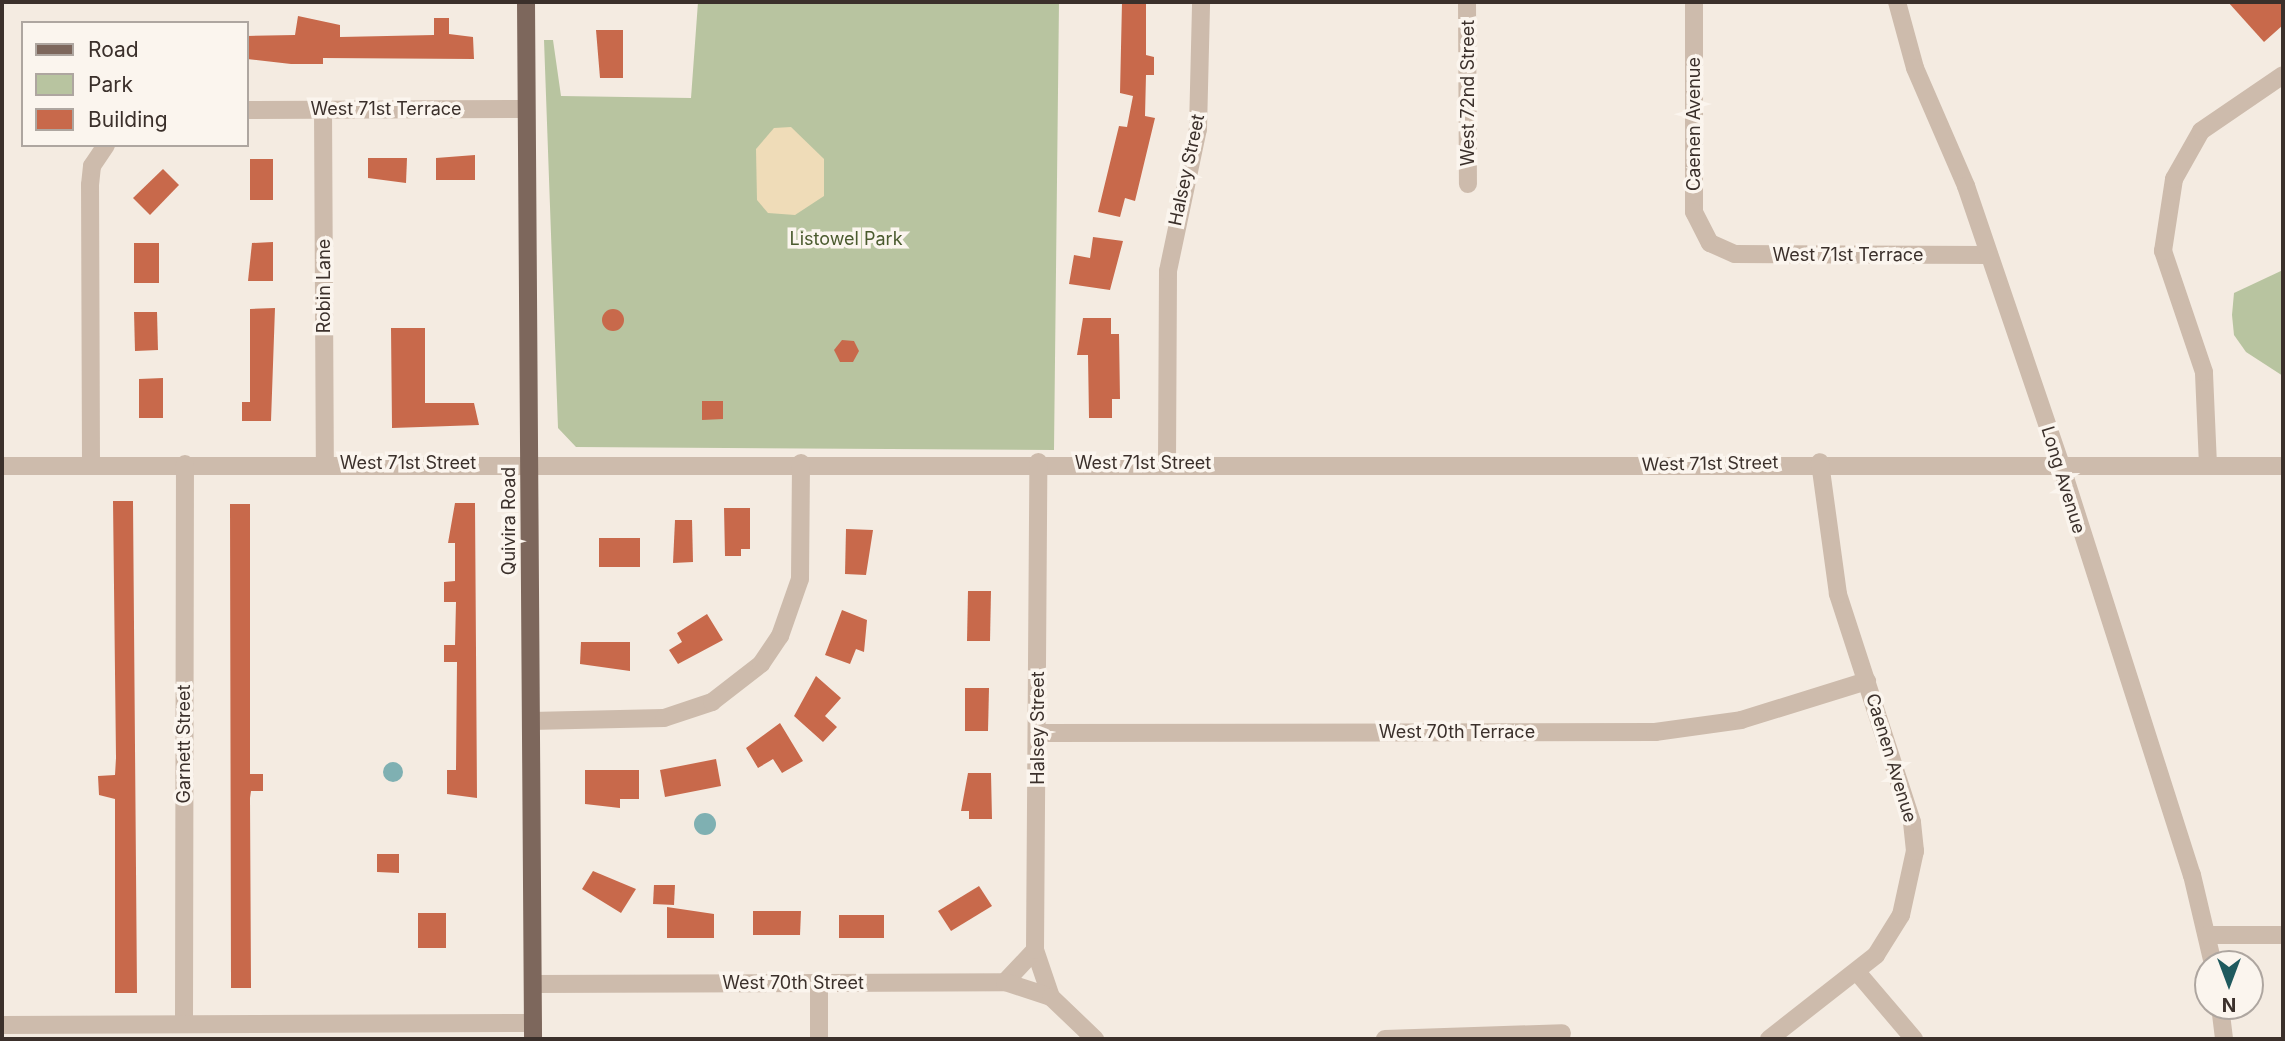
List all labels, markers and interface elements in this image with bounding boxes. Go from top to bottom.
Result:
street label: West 72nd Street [1457,20,1479,166]
legend [21,21,248,147]
text: Road [88,37,139,62]
street label: Caenen Avenue [1683,57,1705,191]
text: Park [88,72,133,97]
street label: West 71st Terrace [310,98,462,120]
text: Building [88,107,168,132]
street label: Halsey Street [1165,112,1209,228]
park label: Listowel Park [789,228,903,250]
street label: Robin Lane [313,239,335,333]
street label: West 71st Terrace [1772,244,1924,266]
street label: Long Avenue [2036,424,2090,536]
street label: West 71st Street [340,452,476,474]
street label: West 71st Street [1075,452,1211,474]
street label: West 71st Street [1642,452,1778,476]
street label: Quivira Road [498,467,520,575]
street label: Halsey Street [1027,671,1049,785]
street label: Garnett Street [173,685,195,803]
street label: Caenen Avenue [1861,691,1921,825]
street label: West 70th Terrace [1379,721,1535,743]
north arrow [2194,950,2264,1020]
street label: West 70th Street [722,972,864,994]
text: N [2222,993,2236,1016]

